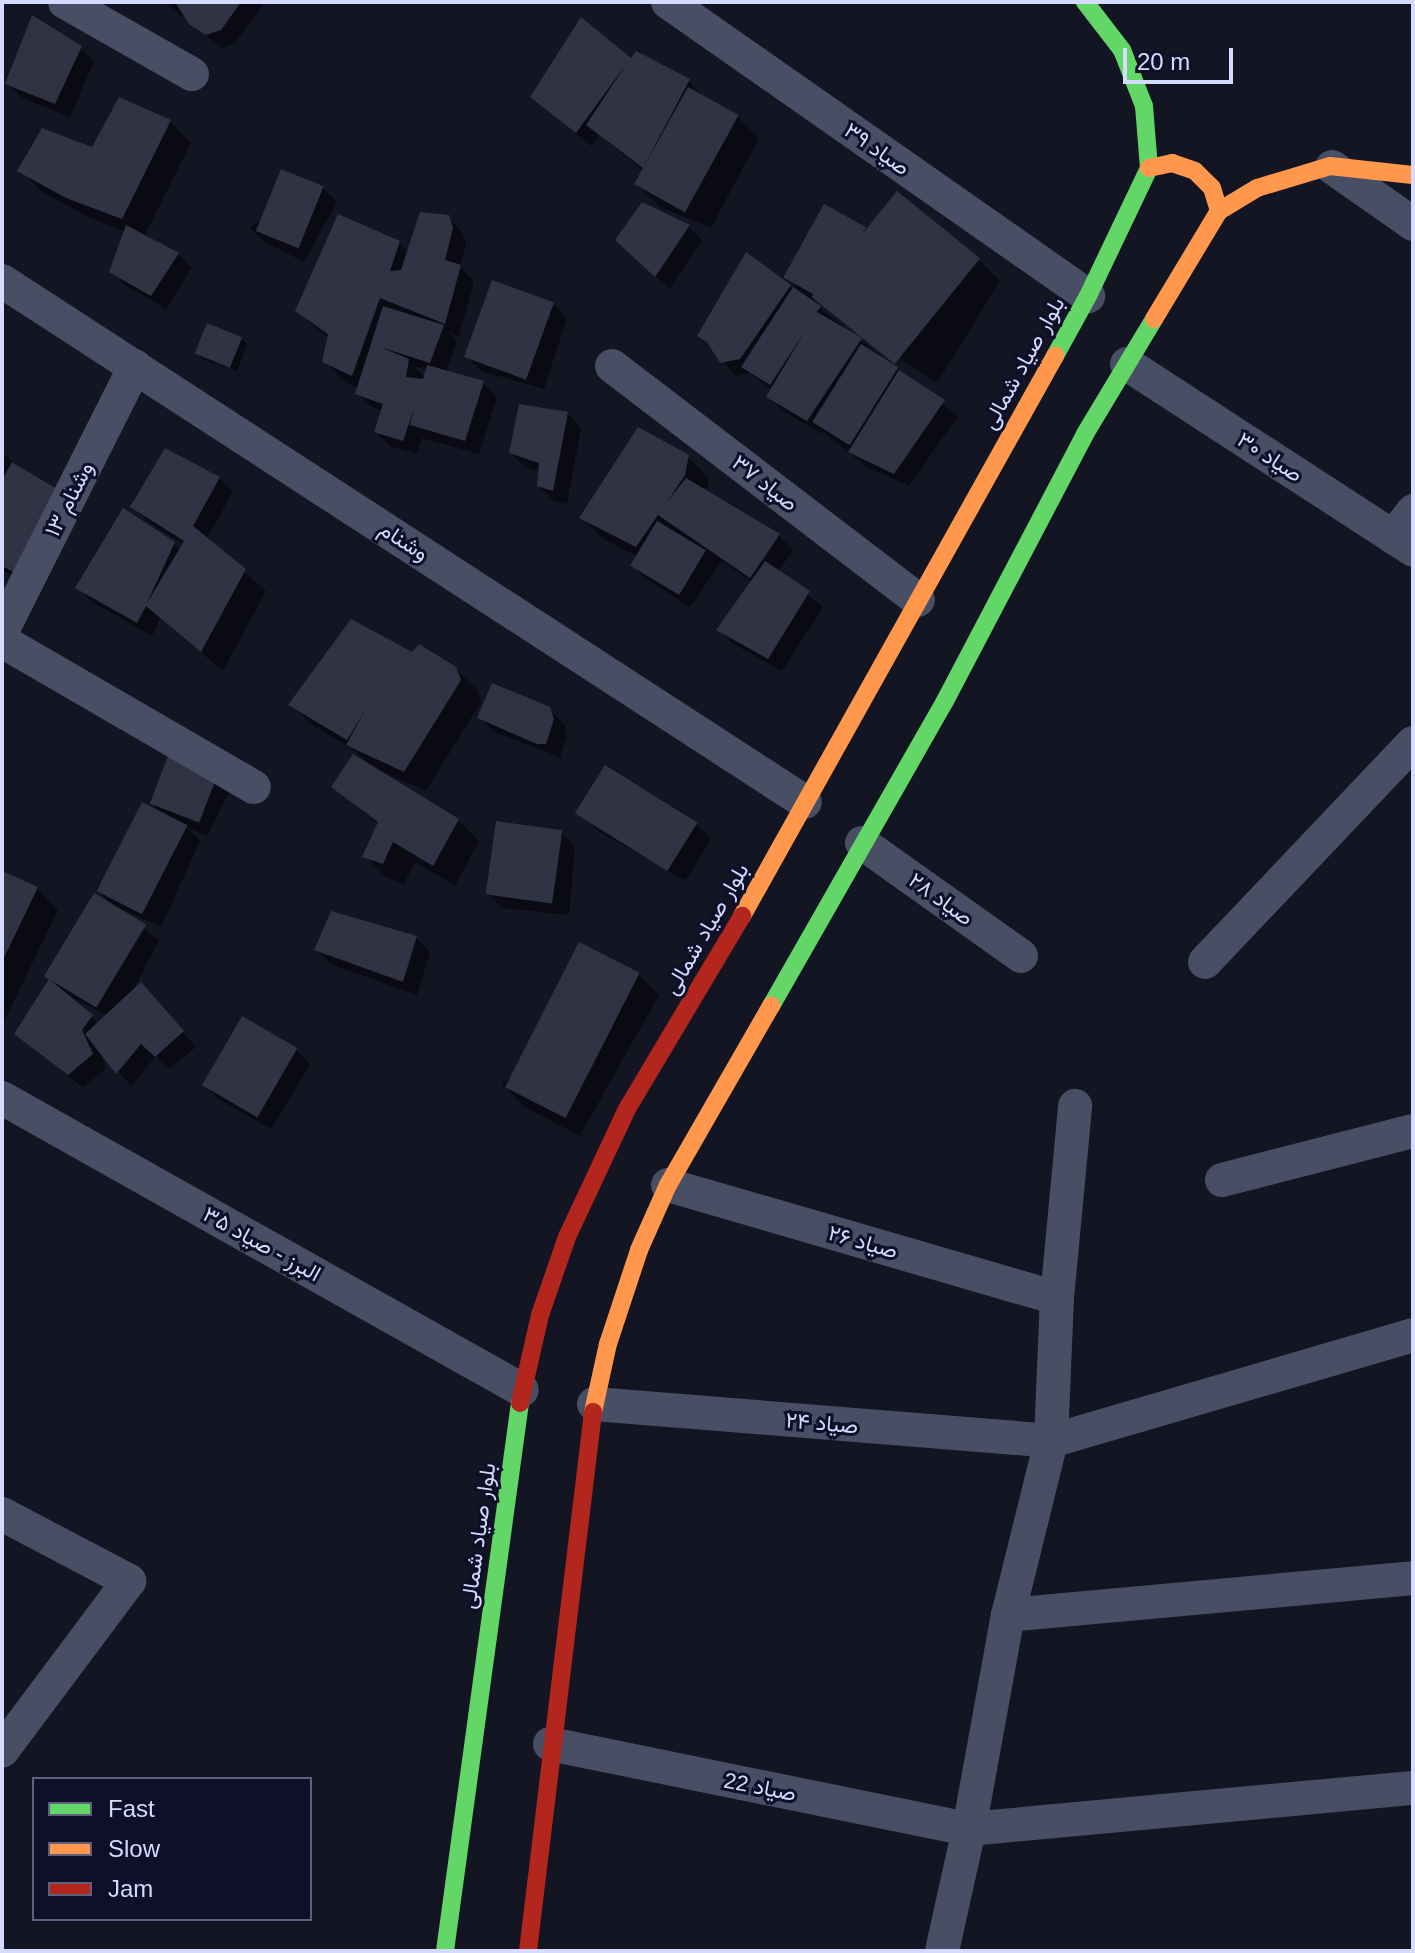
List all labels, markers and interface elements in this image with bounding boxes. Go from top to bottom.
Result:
scale bar [1127,32,1237,82]
text: 20 m [1137,48,1190,75]
street label: صیاد ۳۹ [839,117,915,181]
street label: بلوار صیاد شمالی [976,292,1070,434]
street label: صیاد ۳۰ [1232,426,1308,488]
street label: صیاد ۳۷ [727,449,803,517]
street label: وشنام ۱۳ [39,457,99,541]
street label: وشنام [374,515,434,567]
street label: بلوار صیاد شمالی [658,859,754,999]
street label: صیاد ۲۸ [904,867,978,931]
street label: البرز - صیاد ۳۵ [199,1201,325,1287]
street label: صیاد ۲۶ [825,1220,901,1264]
street label: صیاد ۲۴ [785,1407,859,1439]
street label: بلوار صیاد شمالی [455,1461,501,1611]
street label: صیاد 22 [722,1767,798,1807]
legend [32,1777,312,1921]
text: Fast [108,1795,155,1822]
text: Slow [108,1835,160,1862]
text: Jam [108,1875,153,1902]

